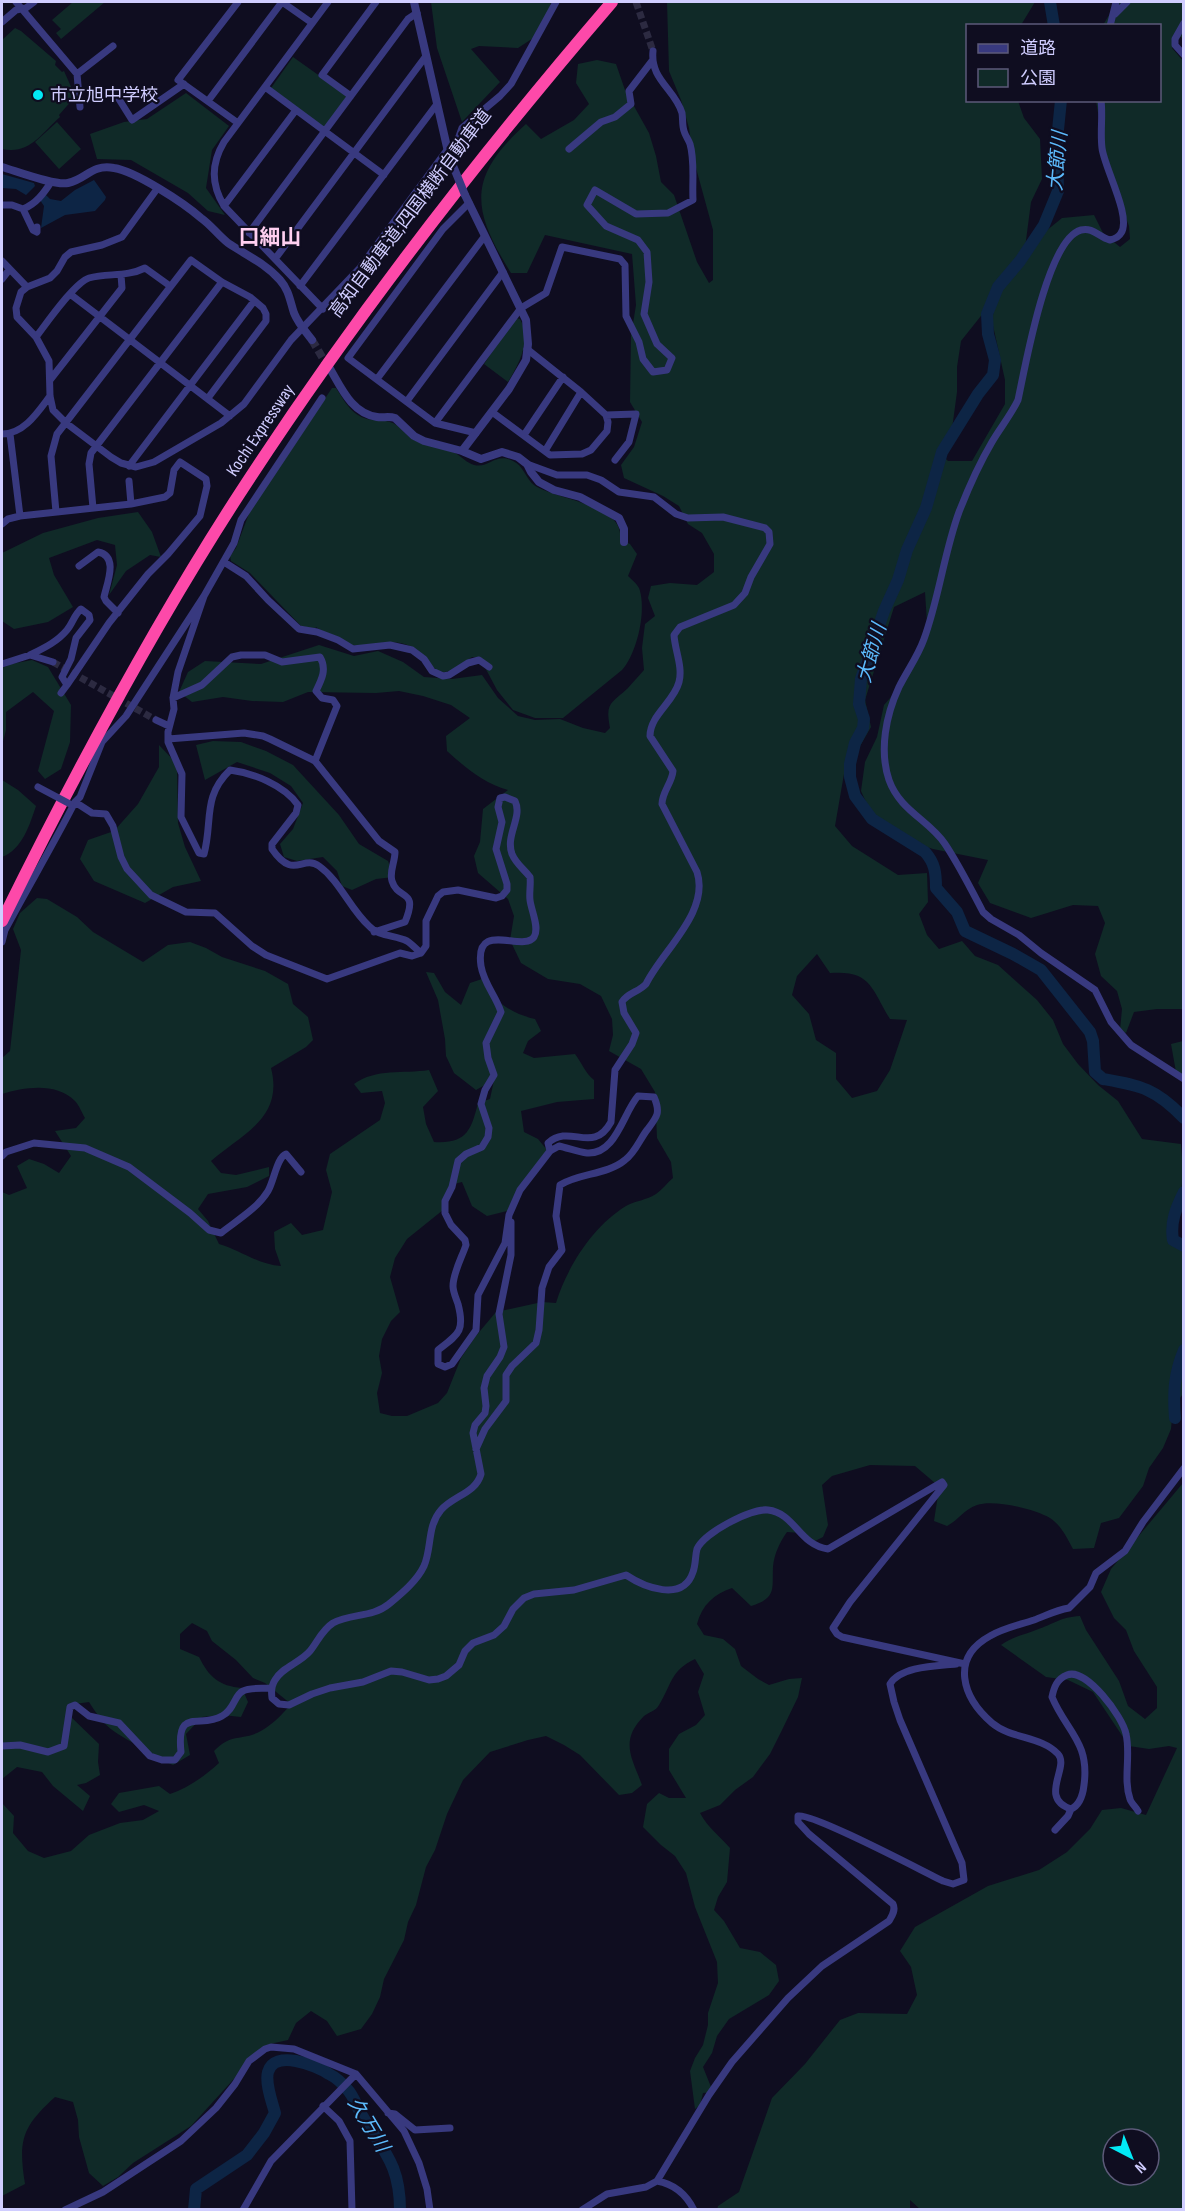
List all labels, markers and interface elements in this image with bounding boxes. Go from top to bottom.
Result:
legend [966,24,1161,102]
text: 道路 [1020,38,1056,59]
text: 公園 [1020,68,1056,89]
place label: 市立旭中学校 [50,85,158,106]
marker: 市立旭中学校 [31,88,45,102]
street label: 高知自動車道;四国横断自動車道 [325,105,496,322]
water label: 大節川 [1043,128,1073,192]
district label: 口細山 [239,225,302,250]
street label: Kochi Expressway [222,380,299,480]
water label: 大節川 [852,619,892,685]
water label: 久万川 [342,2093,395,2158]
north arrow [1101,2127,1161,2187]
text: N [1131,2157,1150,2177]

